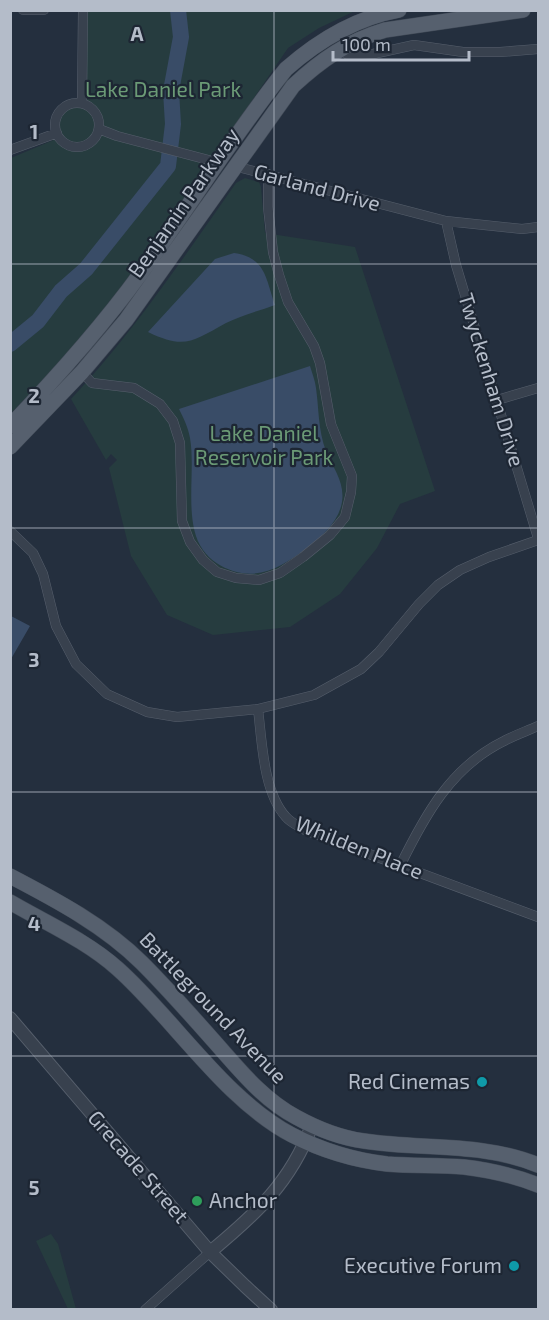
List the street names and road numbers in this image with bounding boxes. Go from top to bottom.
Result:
street label: Benjamin Parkway [122,123,244,282]
street label: Garland Drive [252,158,383,215]
street label: Twyckenham Drive [454,290,531,469]
street label: Whilden Place [292,810,427,884]
street label: Battleground Avenue [135,926,293,1088]
street label: Grecade Street [84,1105,195,1227]

